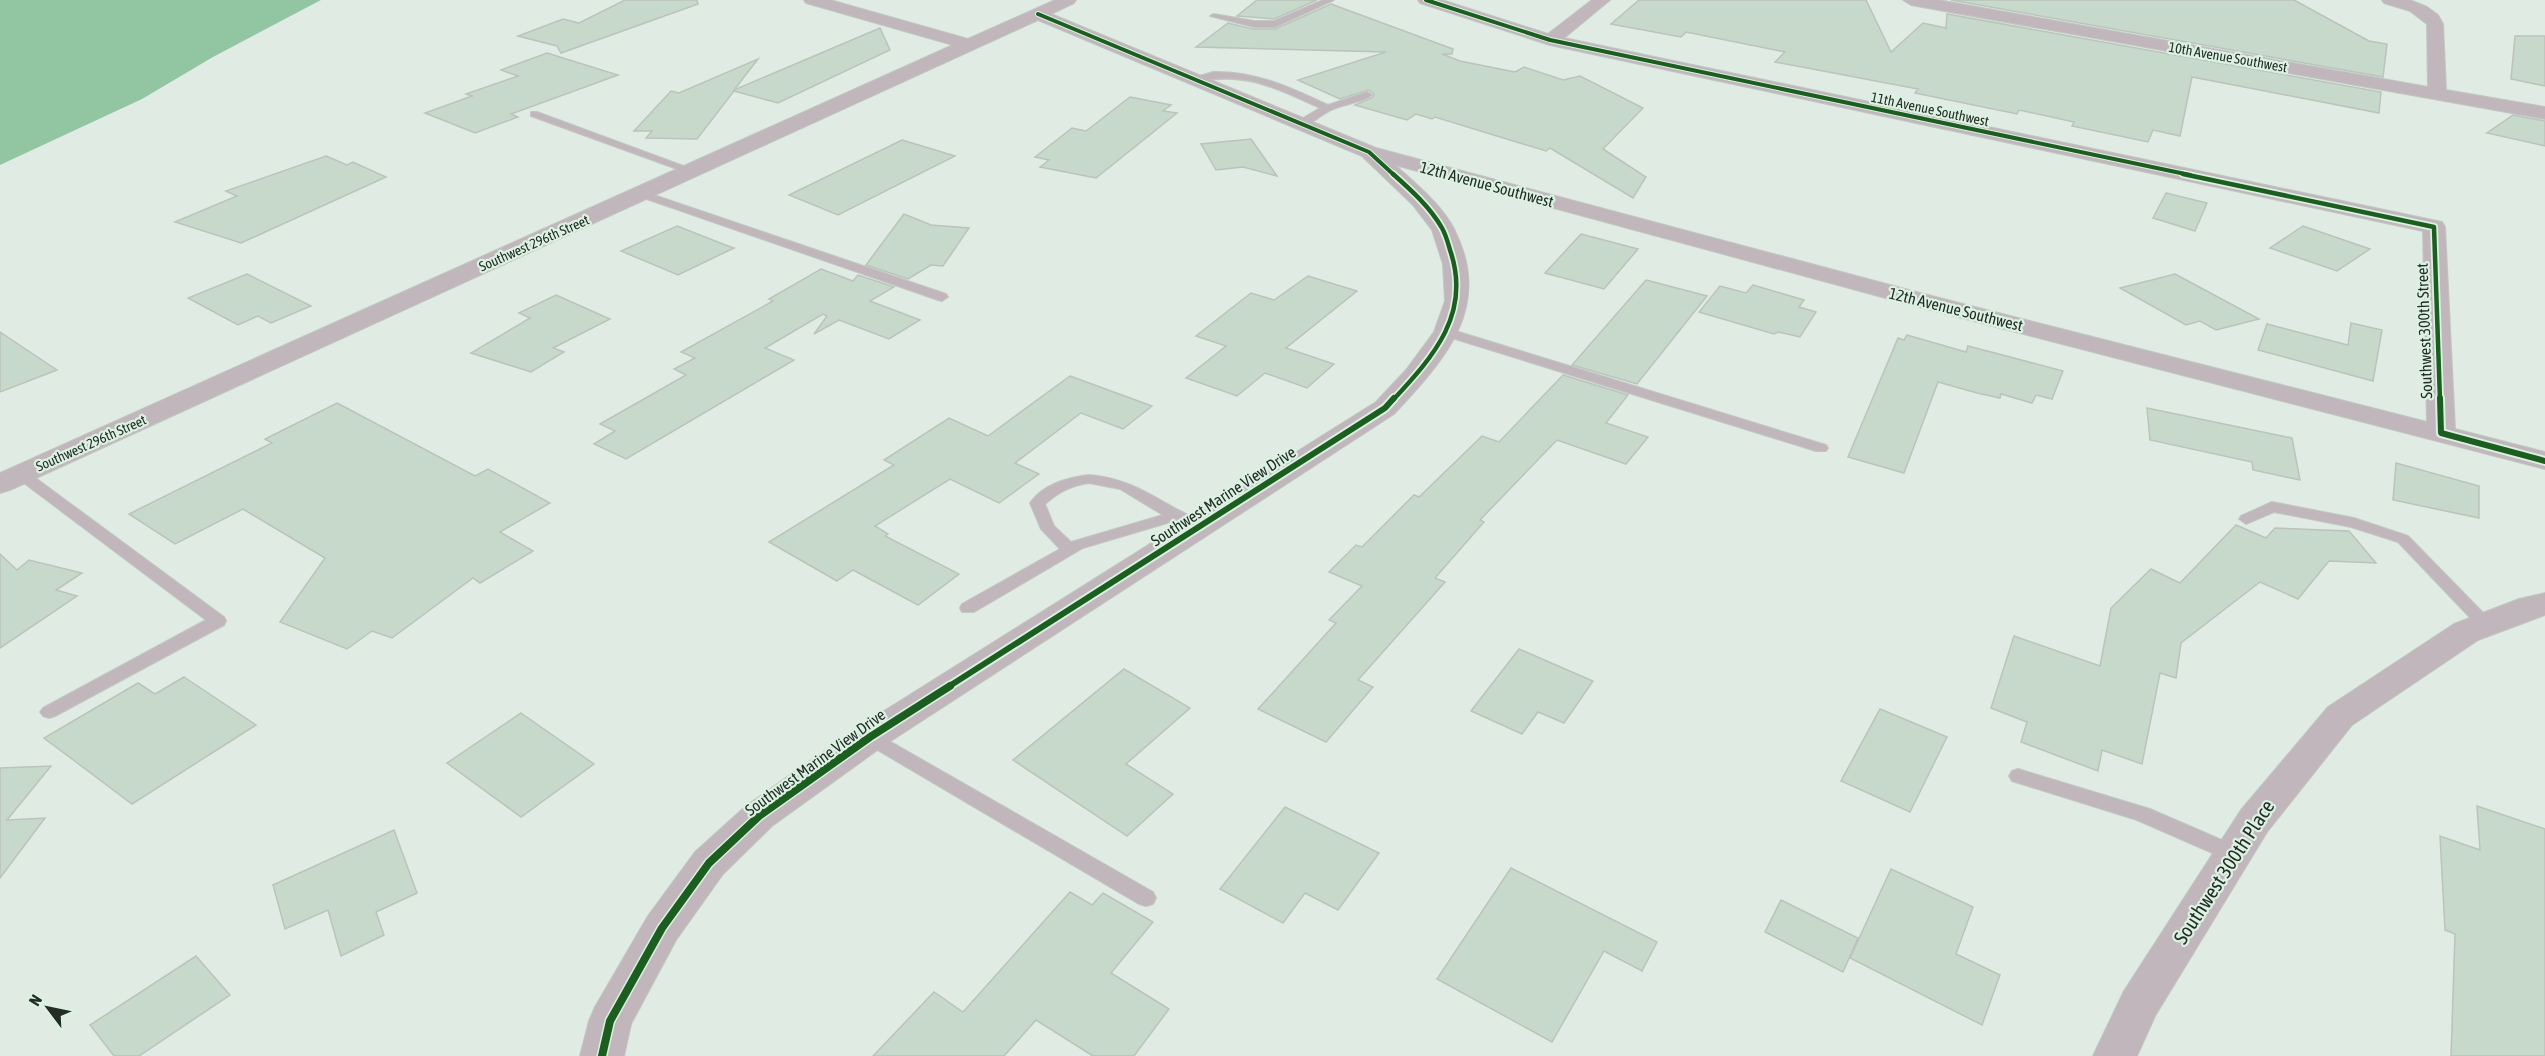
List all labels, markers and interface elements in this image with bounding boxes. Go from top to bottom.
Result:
street label: 10th Avenue Southwest [2167,39,2289,75]
street label: 11th Avenue Southwest [1870,89,1990,129]
street label: 12th Avenue Southwest [1418,158,1556,211]
street label: Southwest 296th Street [477,212,591,274]
street label: Southwest 300th Street [2413,263,2435,399]
street label: 12th Avenue Southwest [1887,284,2025,334]
street label: Southwest 296th Street [34,412,148,474]
street label: Southwest Marine View Drive [1147,443,1299,549]
street label: Southwest Marine View Drive [741,705,889,819]
street label: Southwest 300th Place [2169,796,2279,948]
north arrow [18,978,78,1038]
text: N [25,991,45,1009]

